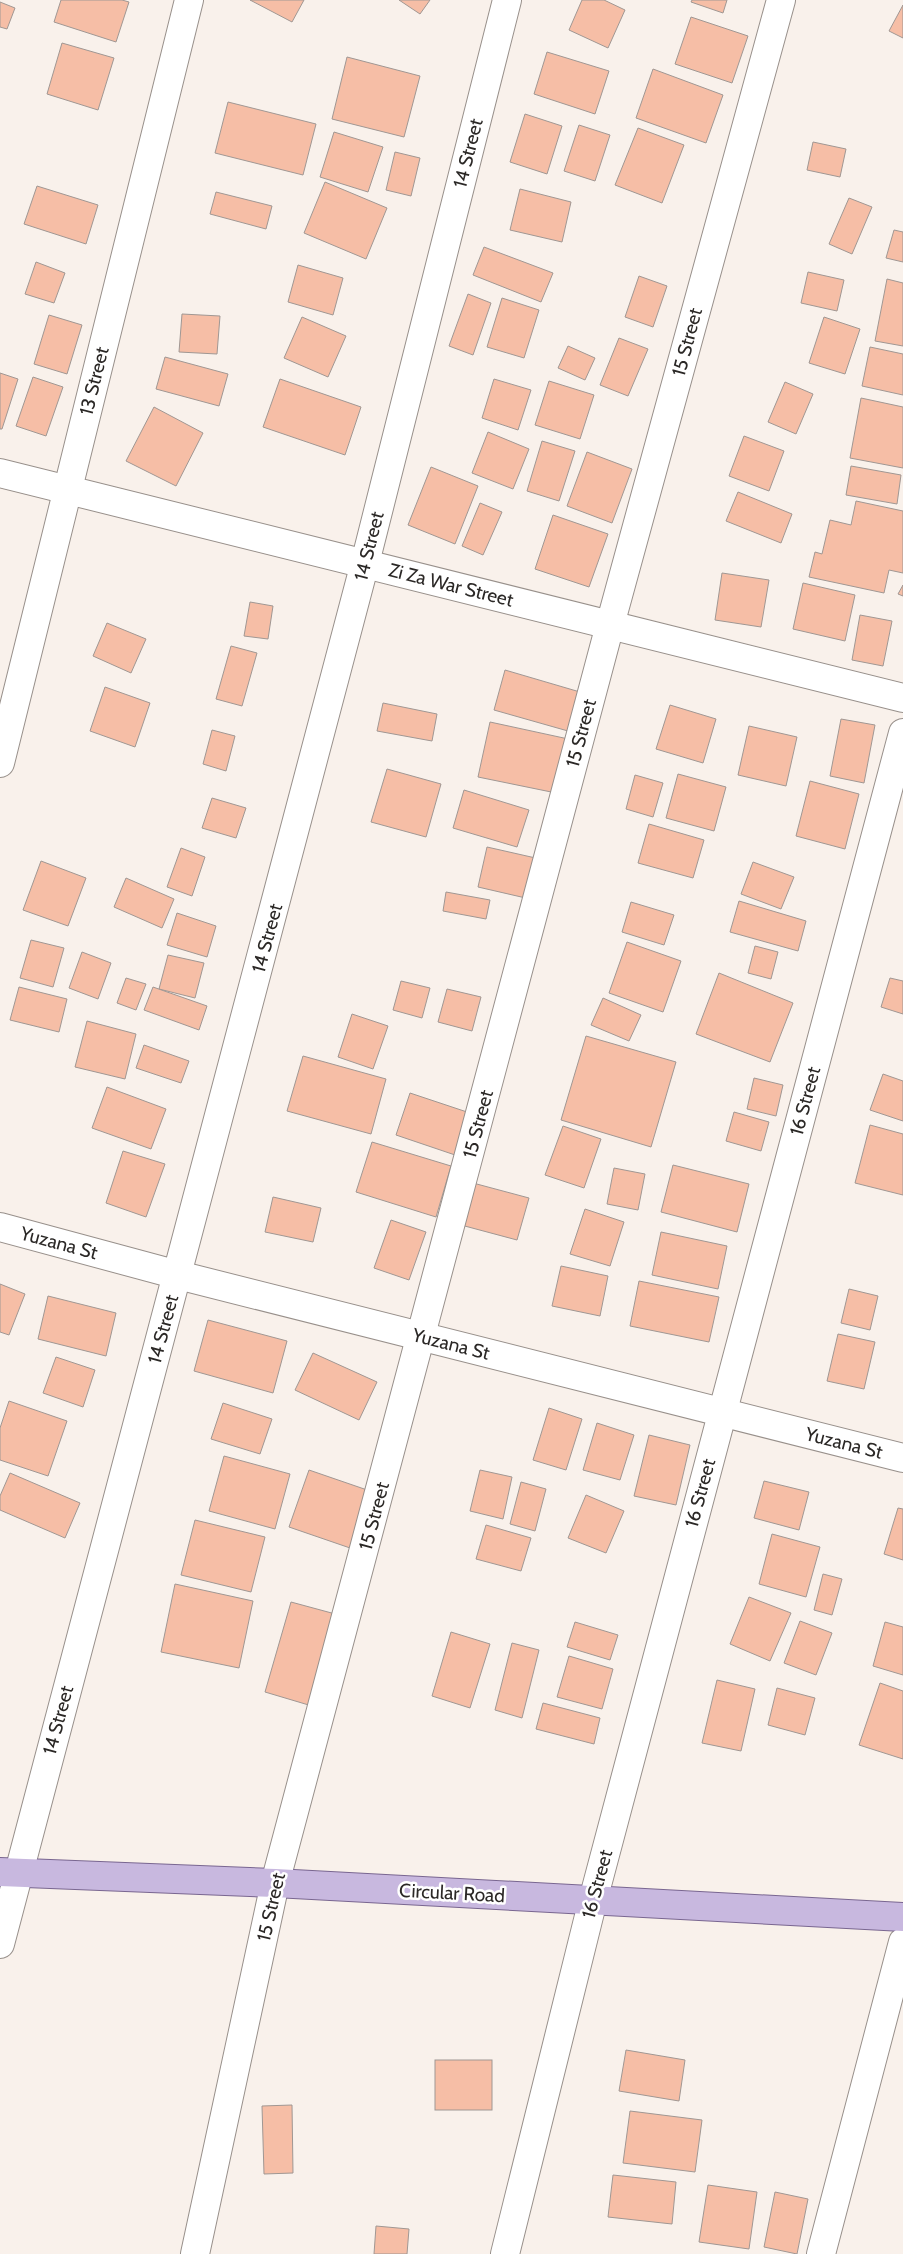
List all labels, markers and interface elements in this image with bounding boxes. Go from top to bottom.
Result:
street label: 14 Street [448,116,488,190]
street label: 15 Street [667,305,707,379]
street label: 13 Street [74,344,114,418]
street label: 14 Street [349,509,389,583]
street label: Zi Za War Street [386,558,516,612]
street label: 15 Street [561,696,601,770]
street label: 14 Street [247,901,287,975]
street label: 16 Street [785,1064,825,1138]
street label: 15 Street [458,1087,498,1161]
street label: Yuzana St [17,1221,101,1264]
street label: 14 Street [143,1292,183,1366]
street label: Yuzana St [409,1323,493,1365]
street label: Yuzana St [802,1422,886,1464]
street label: 16 Street [680,1456,720,1530]
street label: 15 Street [354,1479,394,1553]
street label: 14 Street [38,1683,78,1757]
street label: 16 Street [577,1847,617,1921]
street label: 15 Street [252,1870,290,1943]
street label: Circular Road [399,1879,505,1907]

